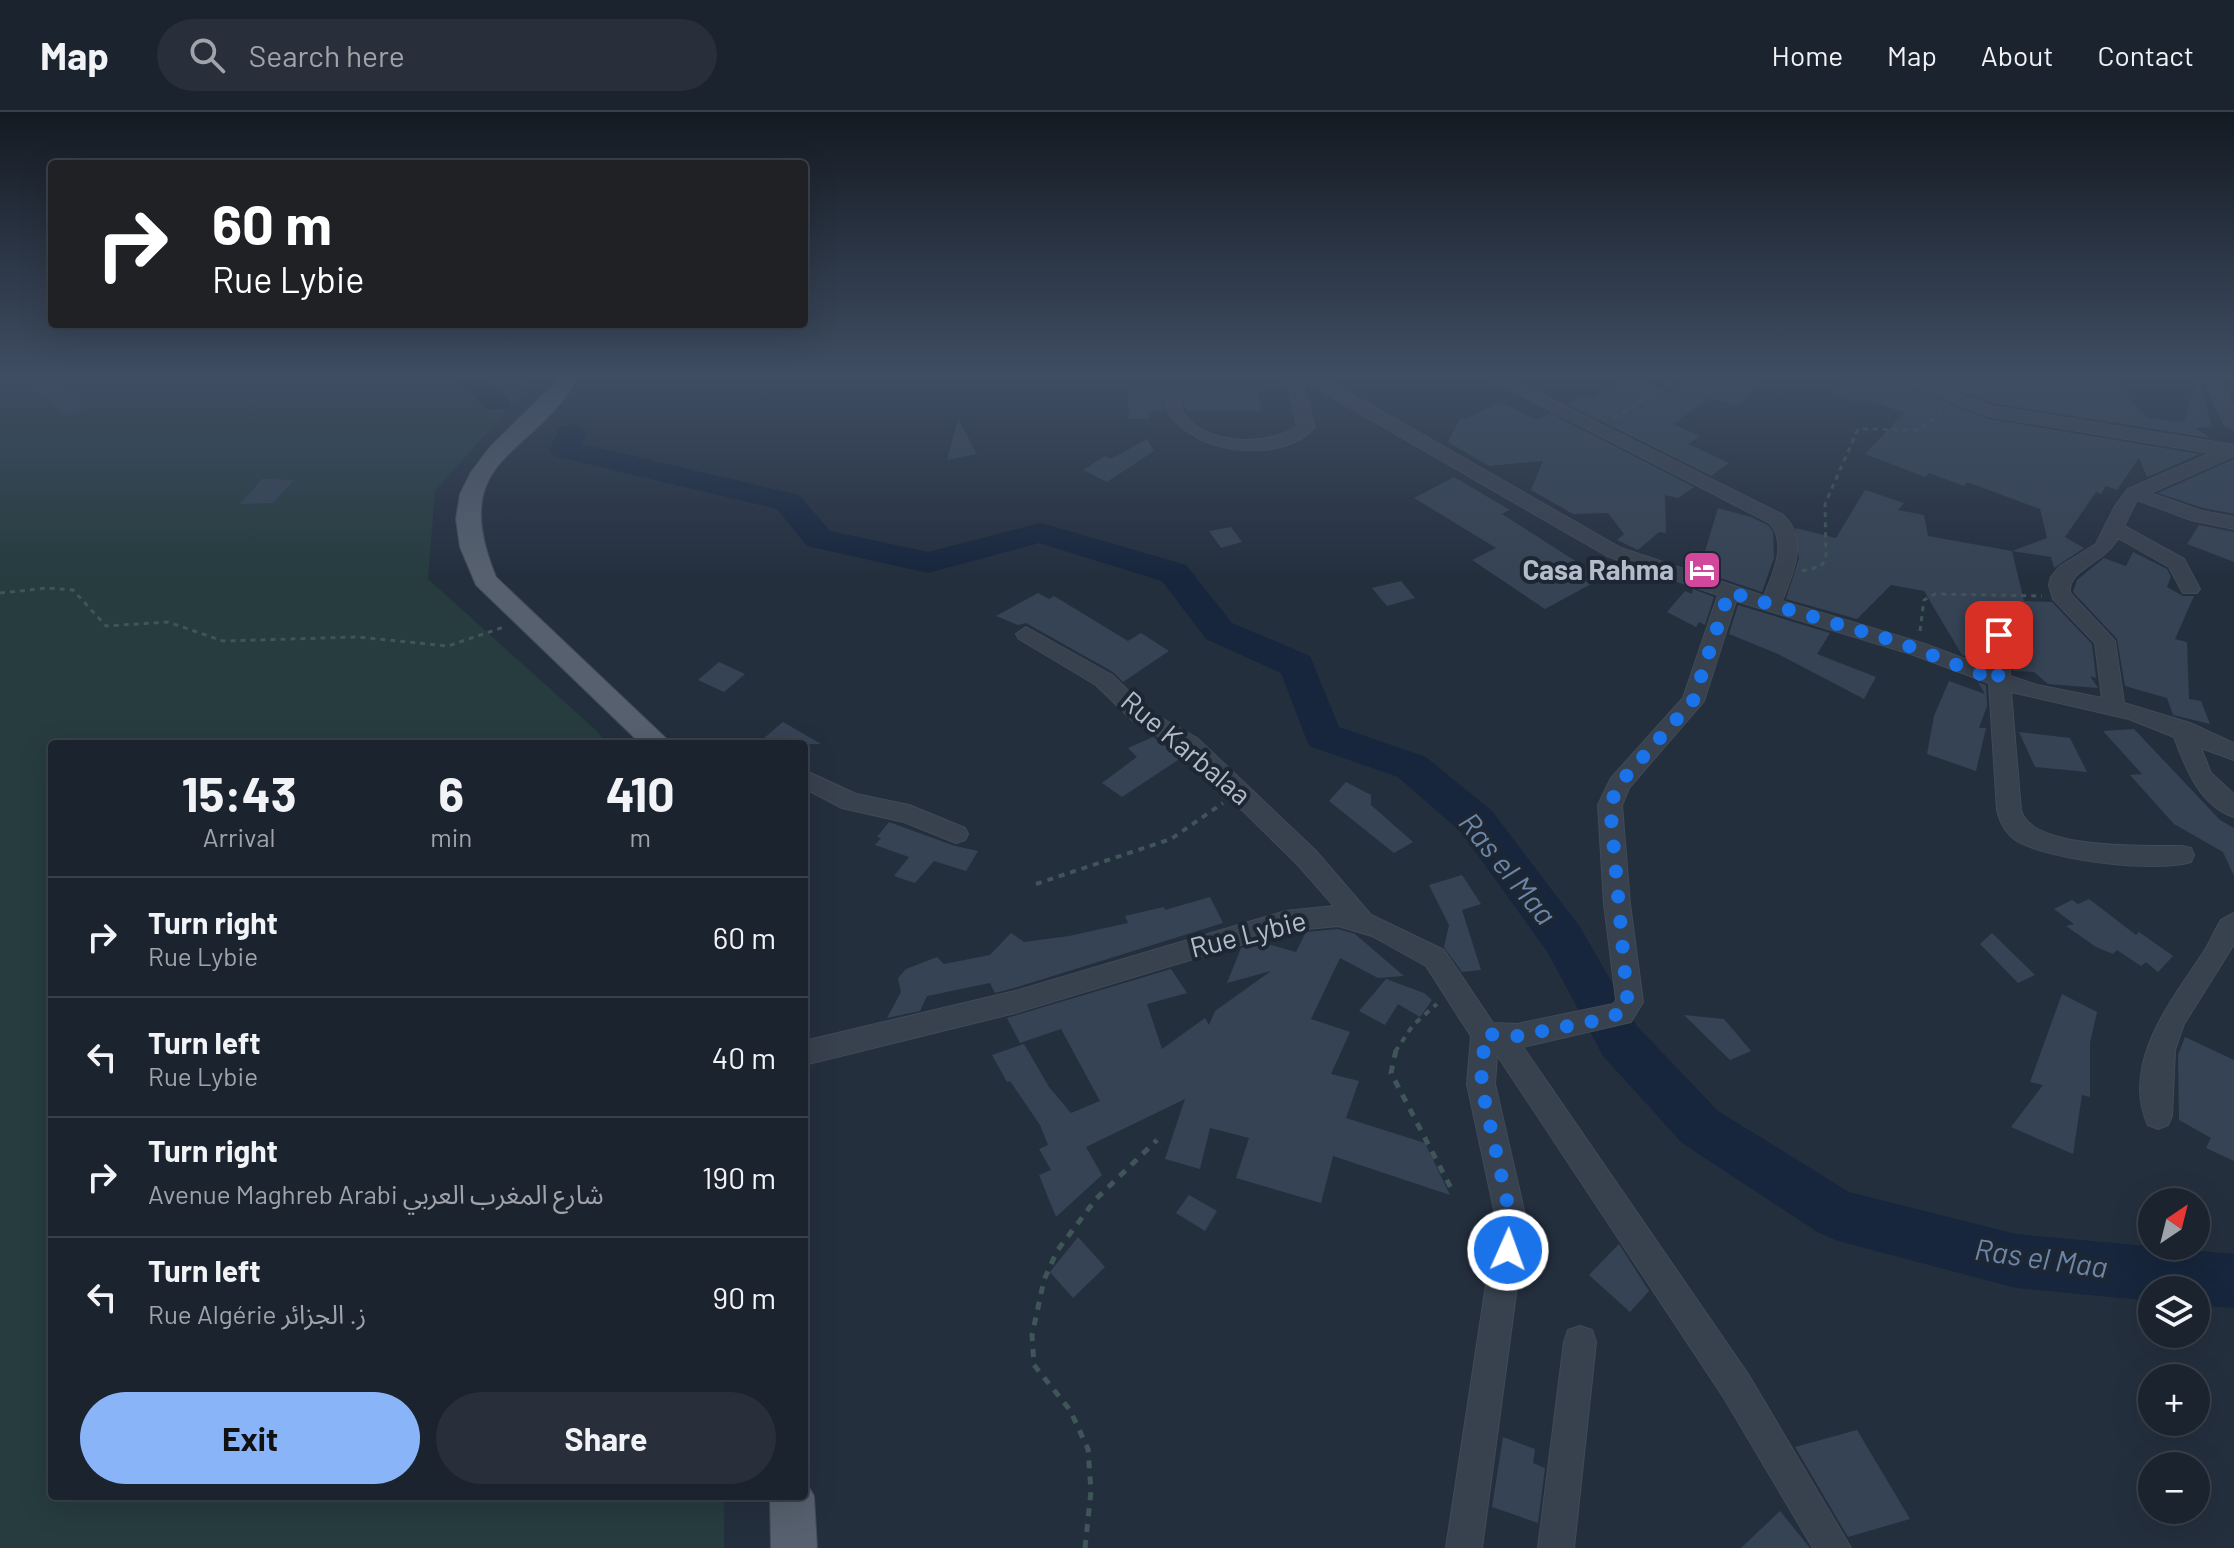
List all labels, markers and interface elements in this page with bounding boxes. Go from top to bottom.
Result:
search box [157,19,717,91]
text: Map [40,32,109,78]
icon: search [185,33,229,77]
text: Search here [249,37,405,73]
text: Home [1772,38,1843,72]
text: Map [1887,38,1937,72]
text: About [1981,38,2053,72]
text: Contact [2097,38,2194,72]
text: 60 m [212,189,332,256]
icon: right [80,192,184,296]
text: Rue Lybie [212,257,364,300]
hotel icon: Casa Rahma [1681,549,1723,591]
place label: Casa Rahma [1522,552,1674,586]
pin [1965,601,2033,669]
icon: arrive [1977,613,2021,657]
street label: Rue Karbalaa [1115,683,1258,811]
text: 15:43 [181,764,297,822]
text: 6 [438,764,464,822]
text: 410 [606,764,675,822]
water label: Ras el Maa [1452,804,1565,931]
text: Arrival [203,821,275,852]
text: min [430,821,472,852]
text: m [629,821,651,852]
street label: Rue Lybie [1186,902,1309,964]
text: Turn right [148,904,278,940]
icon: right [80,915,124,959]
text: 60 m [713,919,776,955]
text: Rue Lybie [148,940,258,971]
text: Turn left [148,1024,261,1060]
icon: left [80,1035,124,1079]
text: 40 m [712,1039,776,1075]
text: Rue Lybie [148,1060,258,1091]
text: Turn right [148,1132,278,1168]
icon: right [80,1155,124,1199]
text: 190 m [702,1159,776,1195]
text: Avenue Maghreb Arabi شارع المغرب العربي [148,1178,604,1209]
north arrow [2138,1188,2210,1260]
map controls [2138,1188,2210,1524]
position arrow [1466,1208,1550,1292]
water label: Ras el Maa [1972,1230,2110,1284]
text: Turn left [148,1252,261,1288]
icon: left [80,1275,124,1319]
button: layers [2138,1276,2210,1348]
text: 90 m [713,1279,776,1315]
text: Rue Algérie ز. الجزائر [148,1298,366,1329]
button: + [2138,1364,2210,1436]
button: Exit [80,1392,420,1484]
button: Share [436,1392,776,1484]
button: − [2138,1452,2210,1524]

